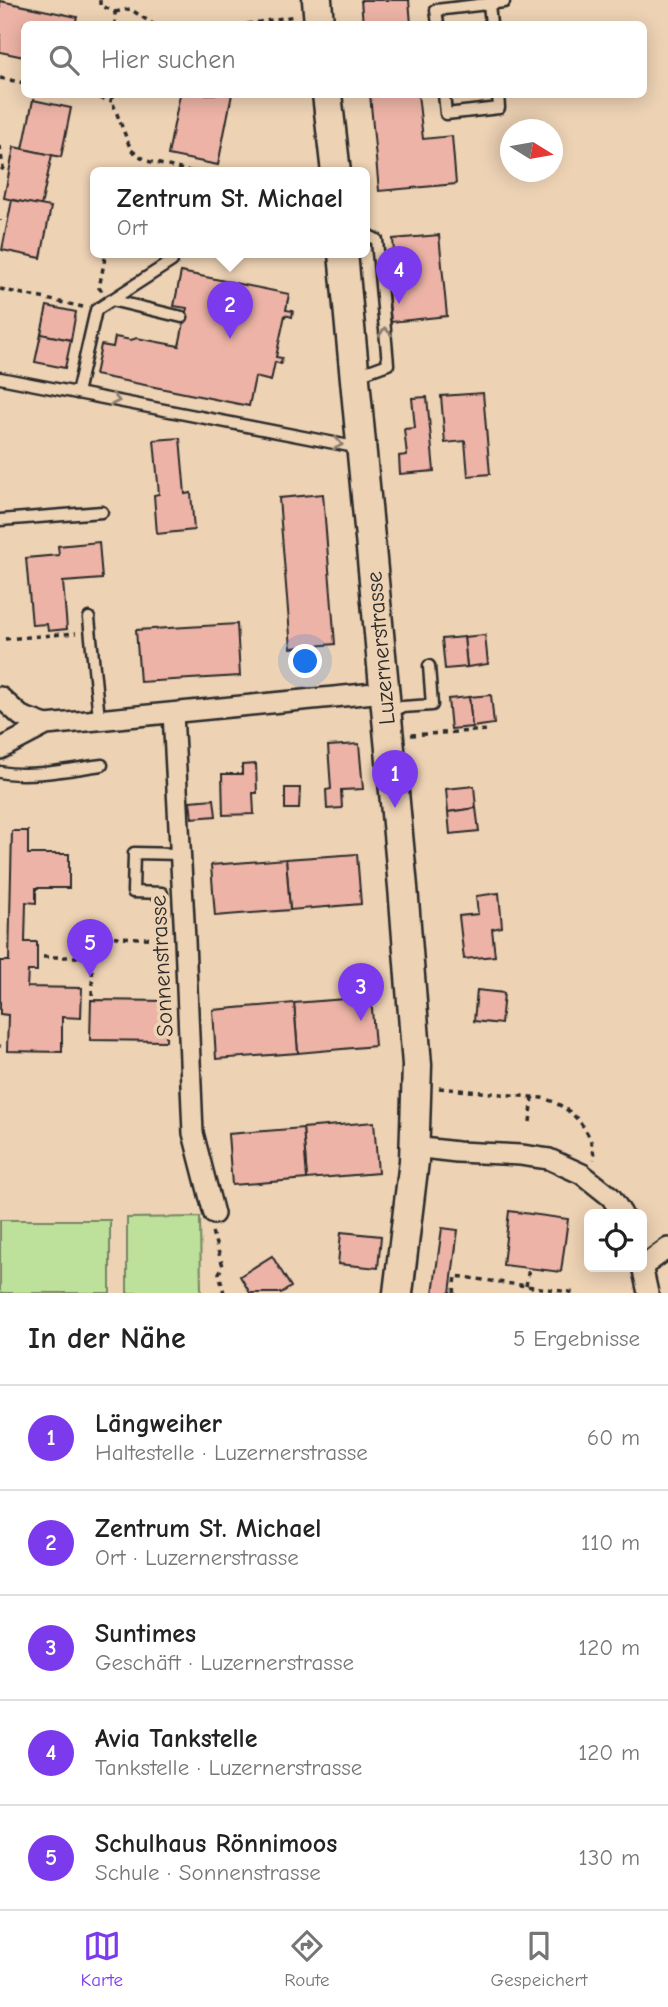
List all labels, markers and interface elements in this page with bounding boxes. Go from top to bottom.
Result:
search box [21,21,647,98]
icon: search [45,41,83,79]
text: Hier suchen [101,45,236,75]
north arrow [500,119,563,182]
popup [90,167,370,258]
text: Zentrum St. Michael [117,184,343,214]
text: Ort [117,214,147,241]
pin: 4 [376,246,422,304]
pin: 2 [207,281,253,339]
one-way arrow [378,326,393,337]
one-way arrow [109,392,121,407]
one-way arrow [332,435,344,450]
street label: Luzernerstrasse [360,570,401,726]
your location [288,644,322,678]
pin: 1 [372,750,418,808]
street label: Sonnenstrasse [144,894,179,1038]
pin: 5 [67,919,113,977]
pin: 3 [338,963,384,1021]
map controls [584,1209,647,1272]
button: locate [584,1209,647,1272]
text: In der Nähe [28,1321,186,1356]
text: 5 Ergebnisse [513,1325,640,1352]
text: Längweiher [95,1409,222,1439]
text: 1 [46,1424,56,1451]
text: 60 m [587,1424,640,1451]
text: Haltestelle · Luzernerstrasse [95,1439,368,1466]
text: Zentrum St. Michael [95,1514,321,1544]
text: 2 [45,1529,57,1556]
text: 110 m [581,1529,640,1556]
text: Ort · Luzernerstrasse [95,1544,299,1571]
text: Suntimes [95,1619,196,1649]
text: 3 [45,1634,57,1661]
text: 120 m [578,1634,640,1661]
text: Geschäft · Luzernerstrasse [95,1649,354,1676]
text: Avia Tankstelle [95,1724,257,1754]
text: 4 [46,1739,56,1766]
text: 120 m [578,1739,640,1766]
text: Tankstelle · Luzernerstrasse [95,1754,362,1781]
text: Schulhaus Rönnimoos [95,1829,337,1859]
text: 5 [45,1844,57,1871]
text: 130 m [579,1844,640,1871]
text: Schule · Sonnenstrasse [95,1859,321,1886]
tab: Karte [81,1927,123,1991]
tab: Route [284,1927,329,1991]
tab: Gespeichert [491,1927,587,1991]

